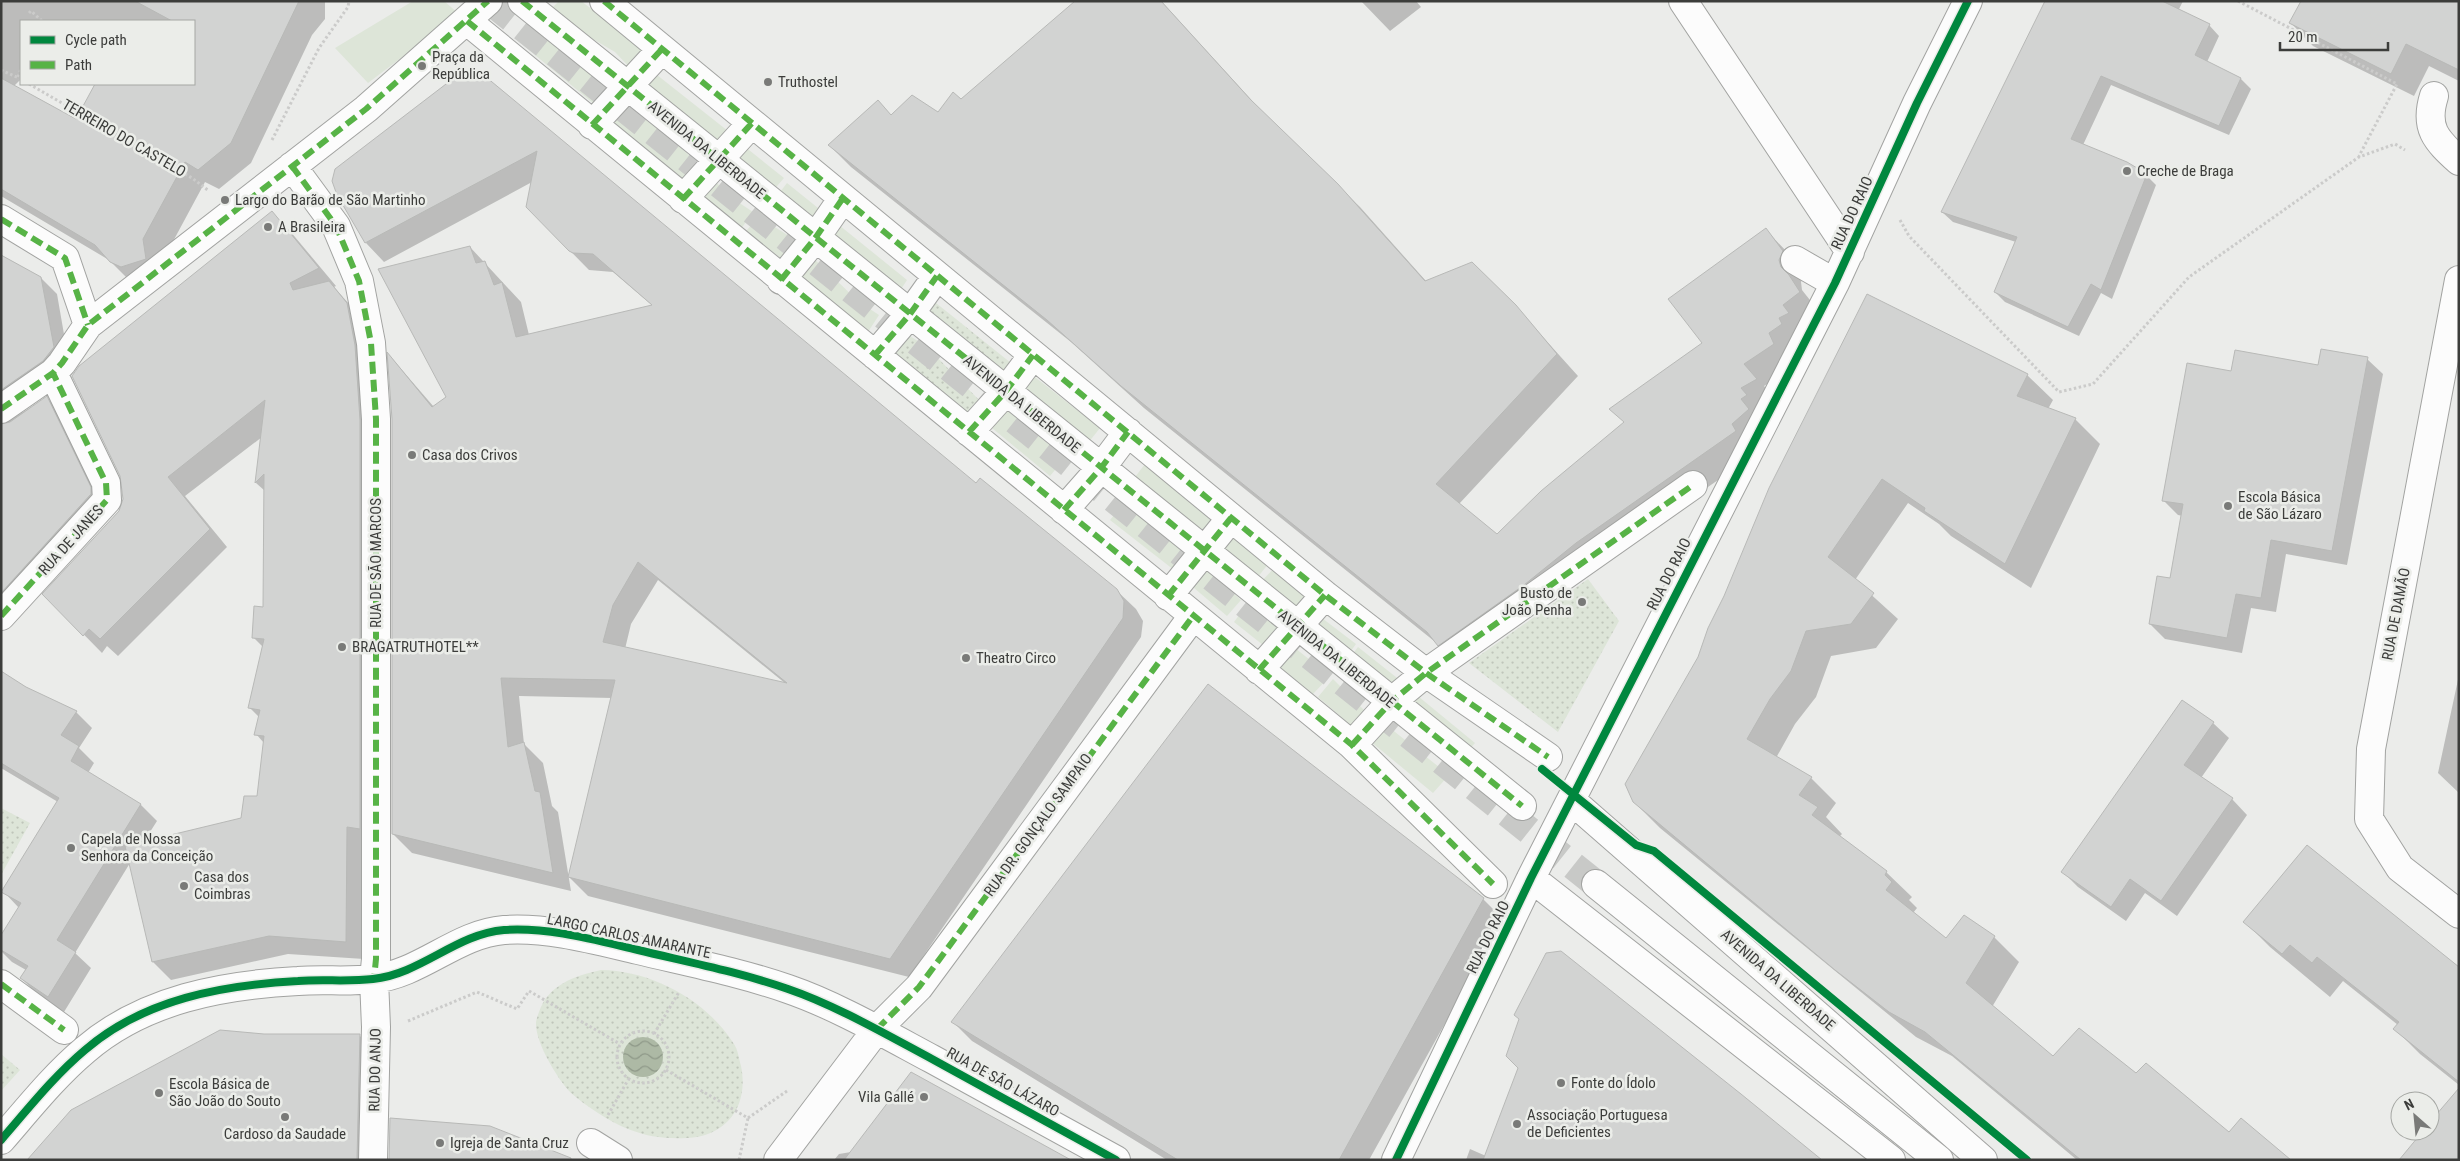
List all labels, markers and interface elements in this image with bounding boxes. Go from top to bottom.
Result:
legend [20,20,195,85]
scale bar [2280,20,2388,52]
text: 20 m [2288,28,2318,46]
text: Cycle path [65,31,127,49]
place label: Praça da República [432,48,490,83]
text: Path [65,56,92,74]
marker: Praça da República [416,60,428,72]
place label: Truthostel [778,73,838,91]
marker: Truthostel [762,76,774,88]
street label: TERREIRO DO CASTELO [59,95,189,181]
street label: AVENIDA DA LIBERDADE [645,97,769,203]
place label: Creche de Braga [2137,162,2234,180]
marker: Creche de Braga [2121,165,2133,177]
street label: RUA DO RAIO [1827,174,1877,252]
place label: Largo do Barão de São Martinho [235,191,426,209]
marker: Largo do Barão de São Martinho [219,194,231,206]
place label: A Brasileira [278,218,345,236]
marker: A Brasileira [262,221,274,233]
street label: AVENIDA DA LIBERDADE [960,351,1084,457]
place label: Casa dos Crivos [422,446,518,464]
marker: Casa dos Crivos [406,449,418,461]
place label: Escola Básica de São Lázaro [2238,488,2322,523]
street label: RUA DE SÃO MARCOS [367,498,385,628]
marker: Escola Básica de São Lázaro [2222,500,2234,512]
street label: RUA DE JANES [35,501,107,579]
street label: RUA DO RAIO [1643,535,1695,613]
street label: RUA DE DAMÃO [2378,566,2414,662]
place label: Busto de João Penha [1502,584,1572,619]
marker: Busto de João Penha [1576,596,1588,608]
street label: AVENIDA DA LIBERDADE [1275,606,1399,712]
place label: BRAGATRUTHOTEL** [352,638,479,656]
marker: BRAGATRUTHOTEL** [336,641,348,653]
place label: Theatro Circo [976,649,1056,667]
marker: Theatro Circo [960,652,972,664]
street label: RUA DR. GONÇALO SAMPAIO [980,750,1096,900]
place label: Capela de Nossa Senhora da Conceição [81,830,213,865]
marker: Capela de Nossa Senhora da Conceição [65,842,77,854]
place label: Casa dos Coimbras [194,868,251,903]
marker: Casa dos Coimbras [178,880,190,892]
street label: RUA DO RAIO [1463,898,1513,976]
street label: LARGO CARLOS AMARANTE [545,910,713,962]
street label: AVENIDA DA LIBERDADE [1717,925,1839,1035]
street label: RUA DO ANJO [365,1028,385,1112]
street label: RUA DE SÃO LÁZARO [944,1044,1062,1120]
place label: Fonte do Ídolo [1571,1074,1656,1092]
place label: Escola Básica de São João do Souto [169,1075,281,1110]
marker: Fonte do Ídolo [1555,1077,1567,1089]
marker: Escola Básica de São João do Souto [153,1087,165,1099]
place label: Vila Gallé [858,1088,914,1106]
marker: Vila Gallé [918,1091,930,1103]
north arrow [2390,1091,2440,1141]
text: N [2402,1095,2417,1113]
place label: Associação Portuguesa de Deficientes [1527,1106,1668,1141]
marker: Cardoso da Saudade [279,1111,291,1123]
marker: Associação Portuguesa de Deficientes [1511,1118,1523,1130]
place label: Cardoso da Saudade [224,1125,346,1143]
place label: Igreja de Santa Cruz [450,1134,569,1152]
marker: Igreja de Santa Cruz [434,1137,446,1149]

